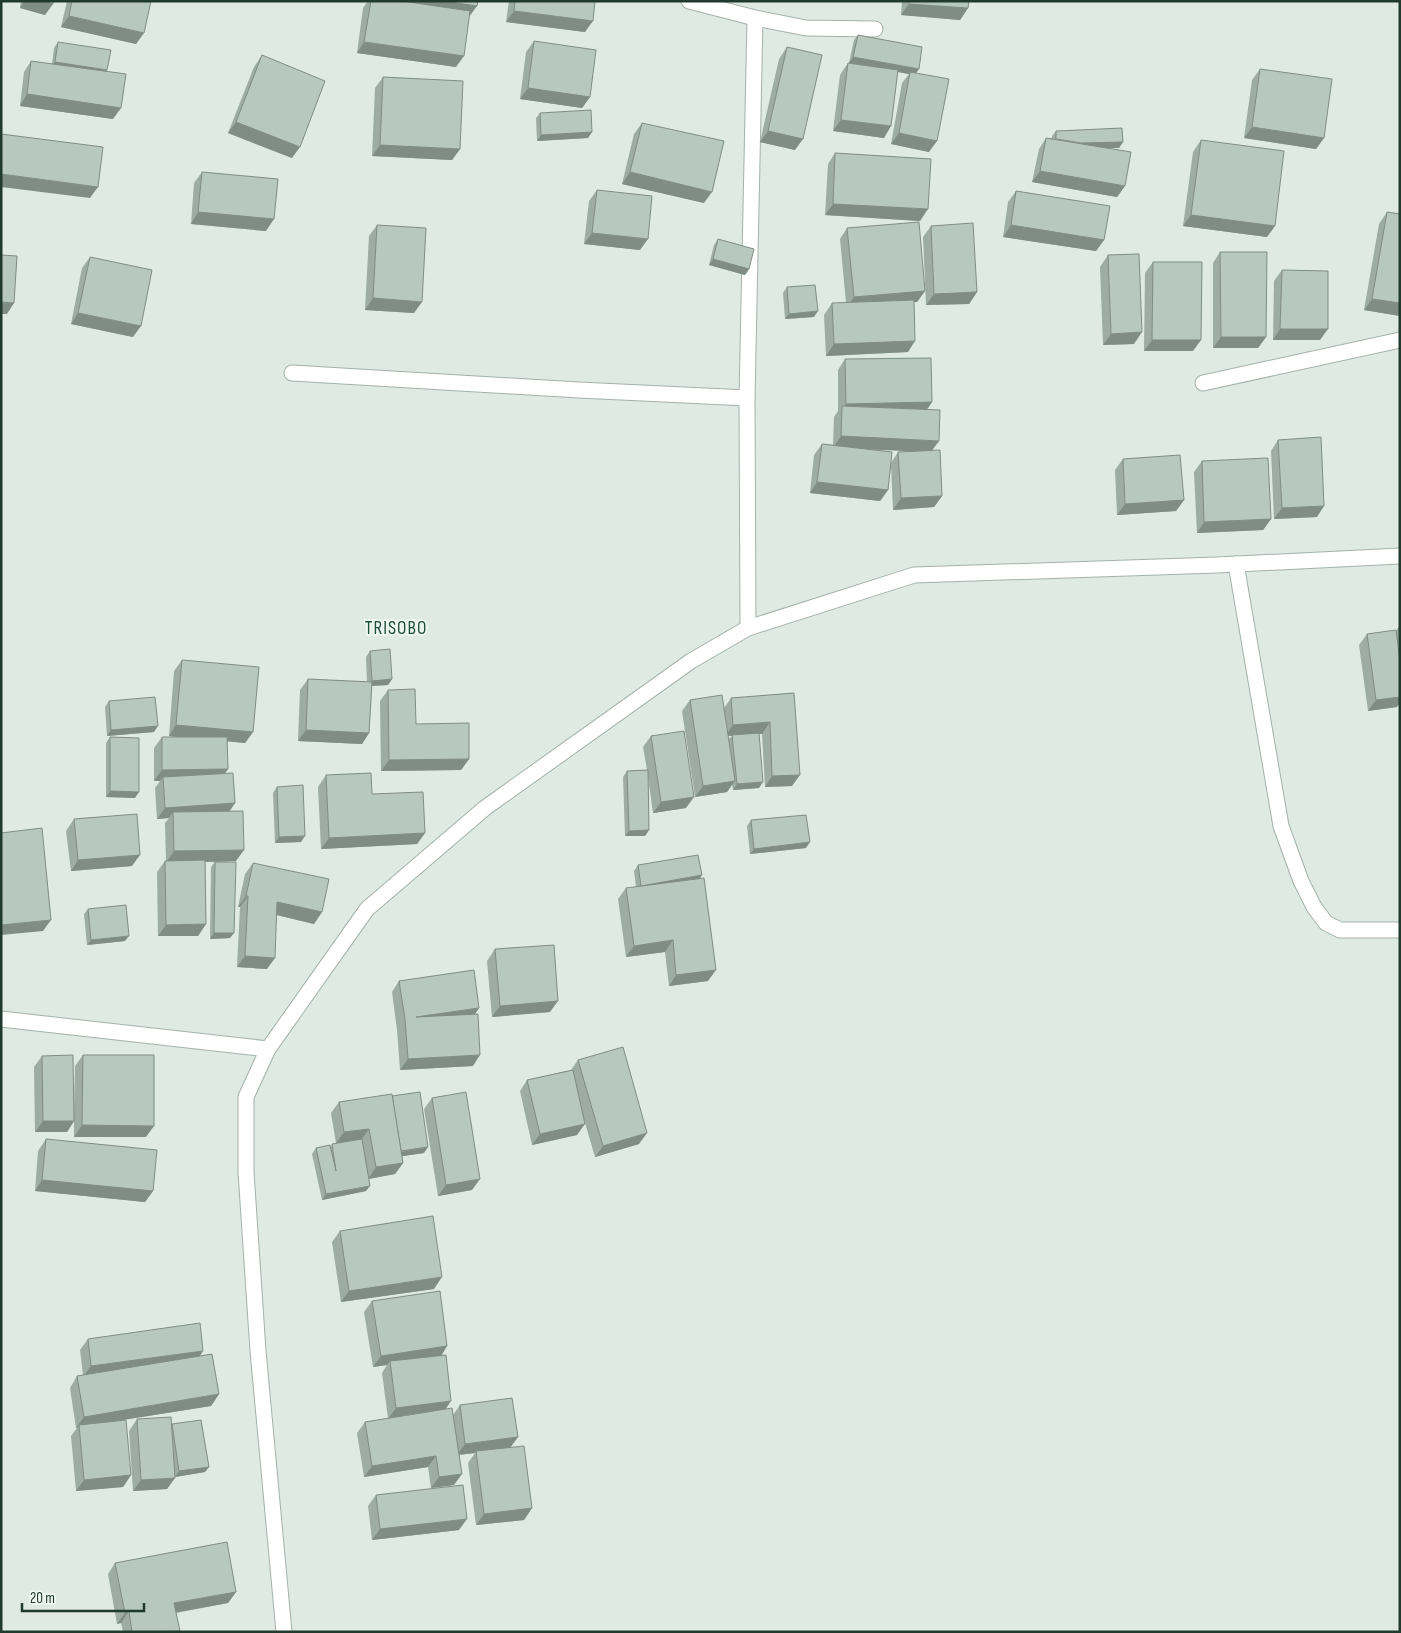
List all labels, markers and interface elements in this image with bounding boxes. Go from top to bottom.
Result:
district label: TRISOBO [365,617,427,640]
scale bar [22,1580,145,1612]
text: 20 m [30,1589,55,1608]

